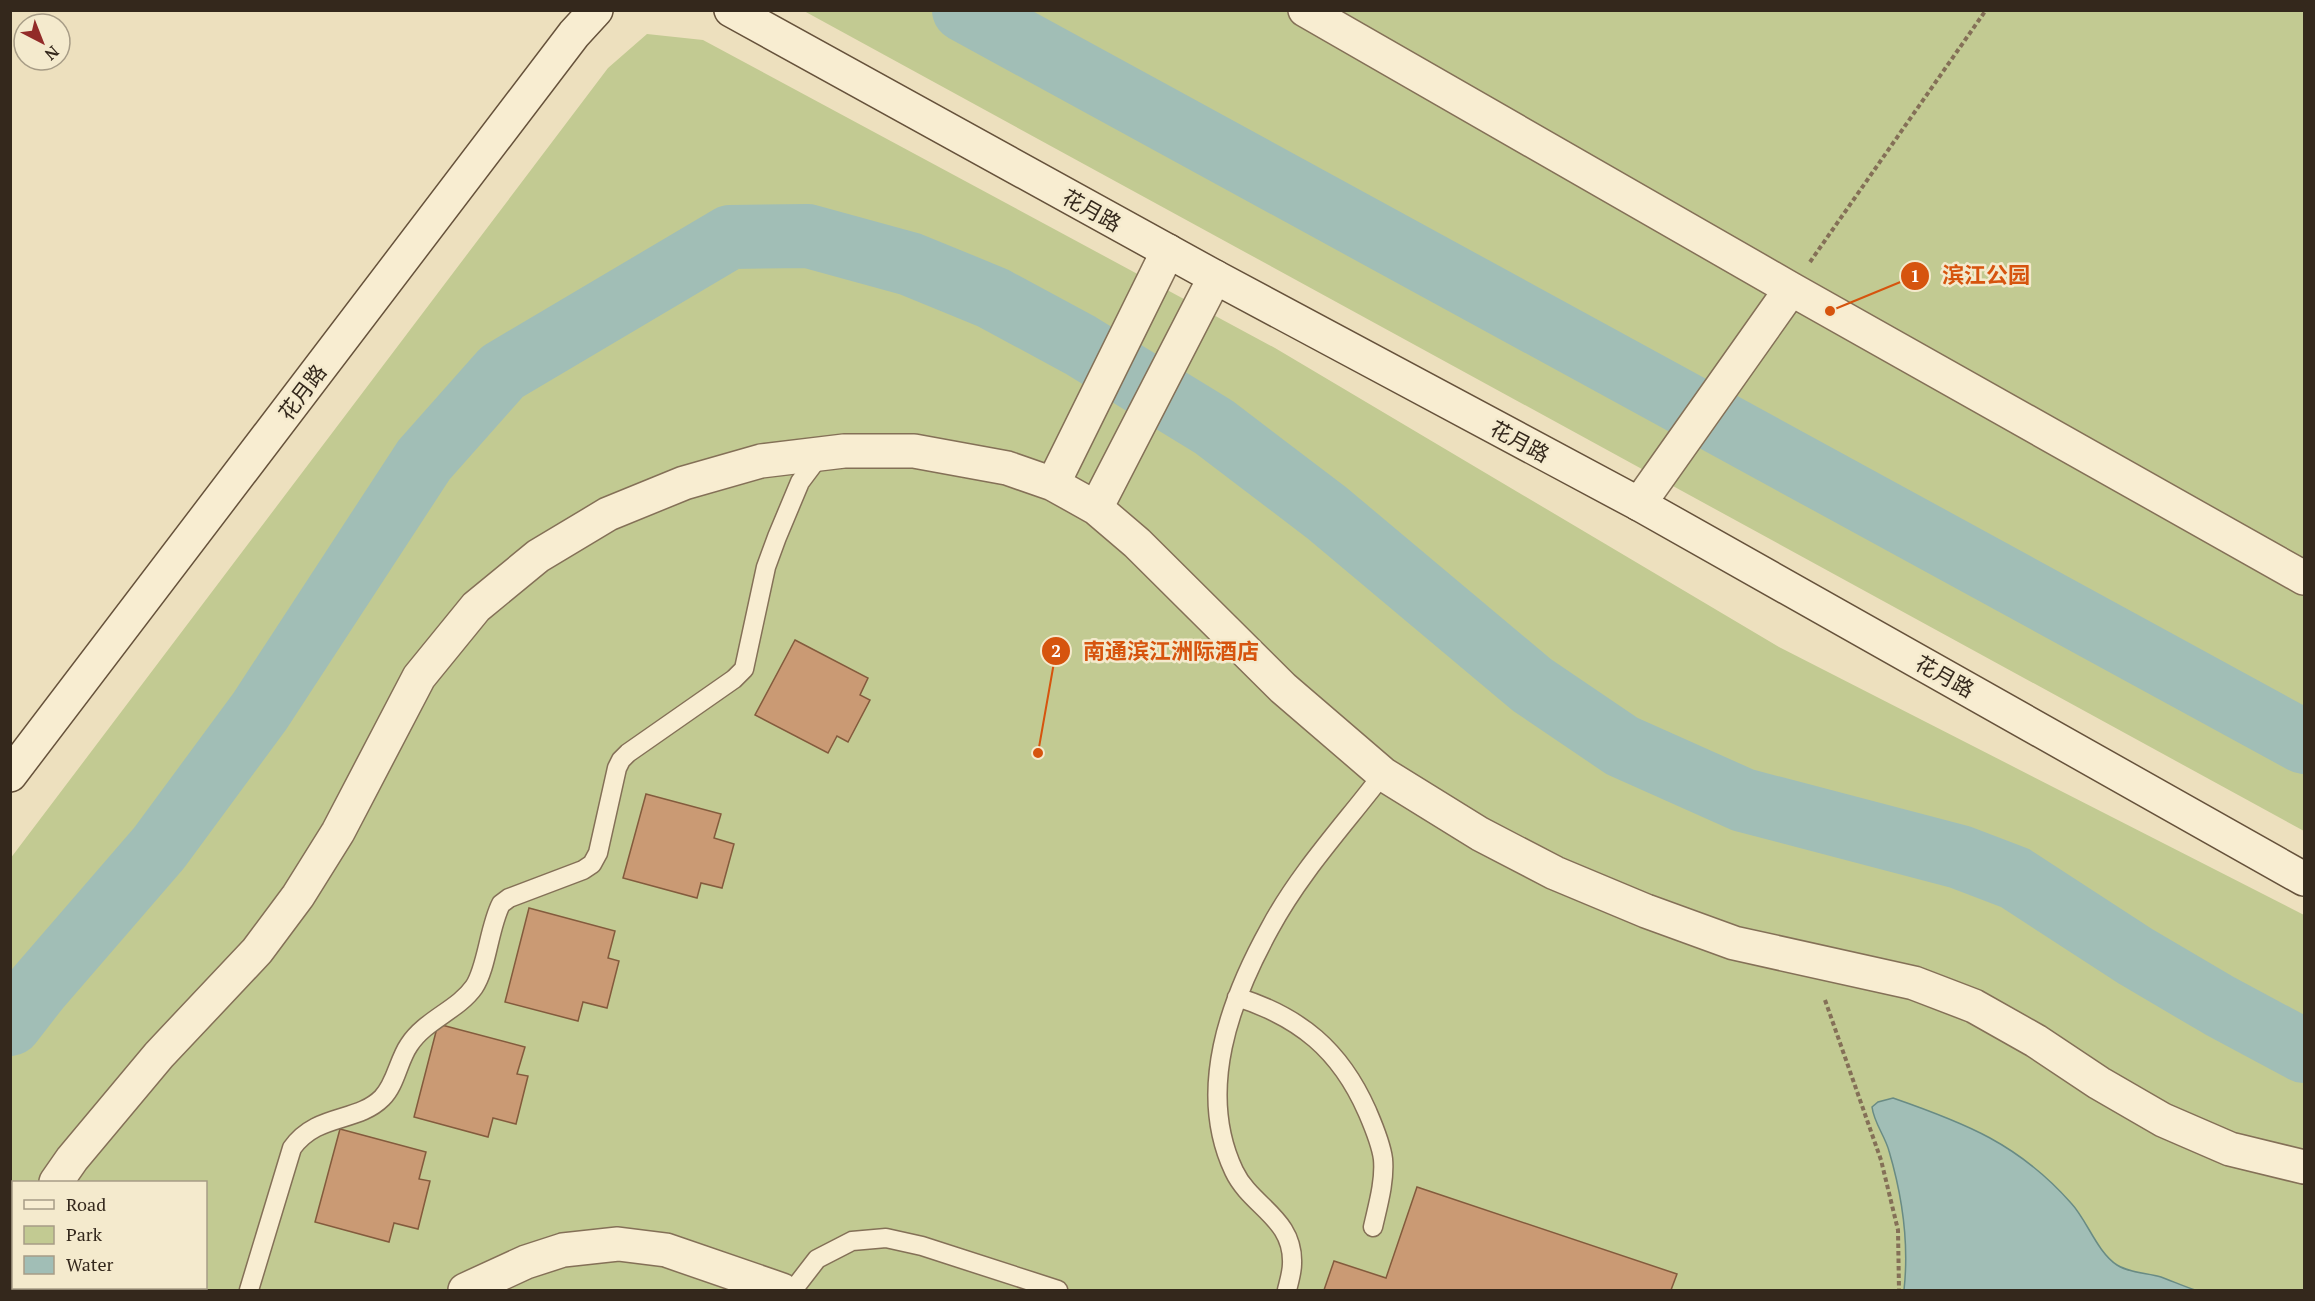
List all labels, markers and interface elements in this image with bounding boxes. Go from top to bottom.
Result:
north arrow [12,12,72,72]
text: N [40,41,64,65]
street label: 花月路 [1058,182,1126,238]
callout: 滨江公园 [1900,256,2042,296]
text: 滨江公园 [1942,260,2030,289]
text: 1 [1910,263,1920,287]
street label: 花月路 [272,358,332,426]
street label: 花月路 [1486,414,1554,468]
callout: 南通滨江洲际酒店 [1041,631,1271,671]
text: 南通滨江洲际酒店 [1083,636,1259,665]
text: 2 [1051,638,1061,662]
street label: 花月路 [1911,648,1979,704]
legend [12,1181,207,1289]
text: Road [66,1192,106,1216]
text: Park [66,1222,103,1246]
text: Water [66,1252,113,1276]

